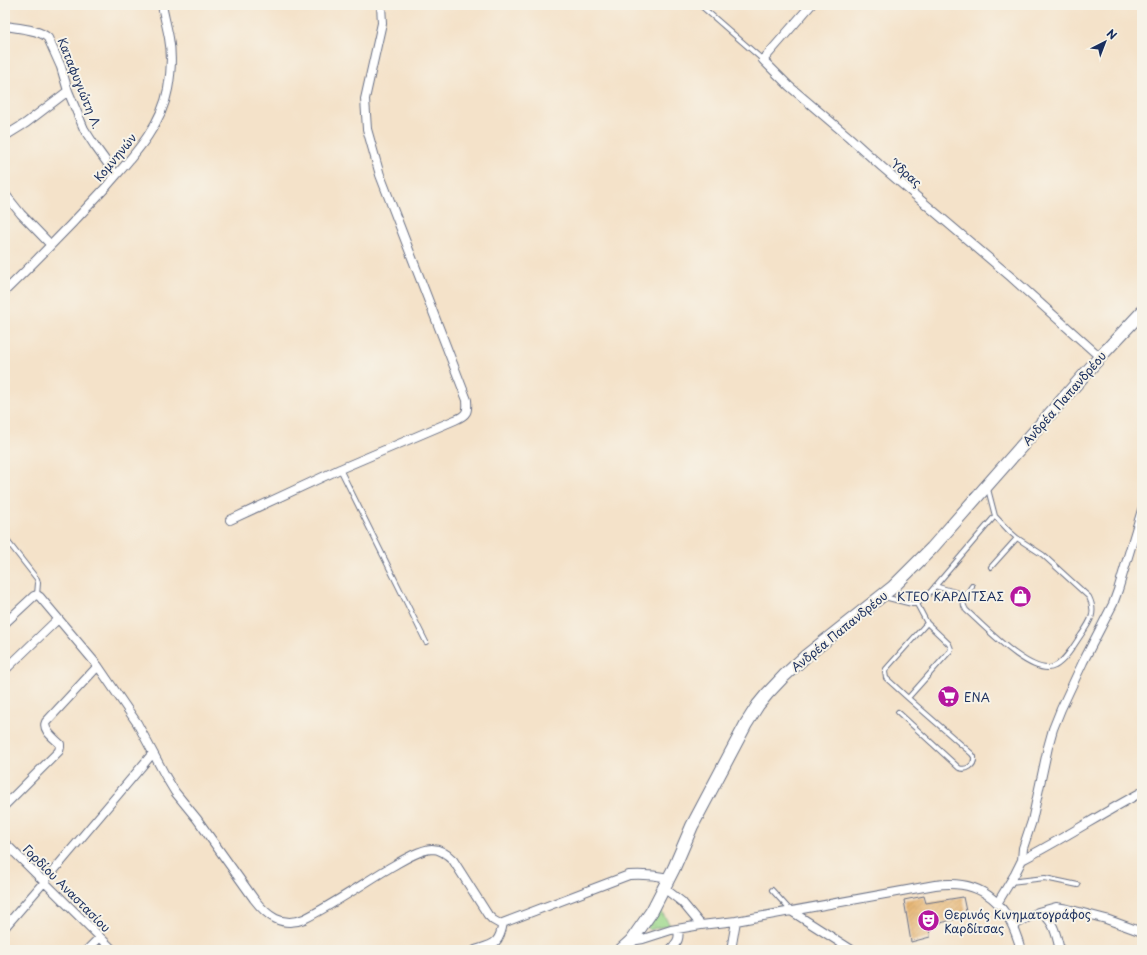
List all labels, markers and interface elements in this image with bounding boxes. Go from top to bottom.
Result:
north arrow [1085,22,1125,62]
text: N [1103,25,1121,44]
street label: Καταφυγιώτη Λ. [53,35,107,131]
street label: Κομνηνών [89,129,141,185]
street label: Ύδρας [886,154,926,191]
street label: Ανδρέα Παπανδρέου [1018,347,1110,449]
shop icon: ΚΤΕΟ ΚΑΡΔΙΤΣΑΣ [1007,583,1033,609]
street label: Ανδρέα Παπανδρέου [787,586,891,676]
place label: ΚΤΕΟ ΚΑΡΔΙΤΣΑΣ [897,587,1004,605]
supermarket icon: ΕΝΑ [935,684,961,710]
place label: ΕΝΑ [964,688,990,706]
street label: Γορδίου Αναστασίου [19,840,115,936]
place label: Θερινός Κινηματογράφος Καρδίτσας [944,905,1091,937]
theatre icon: Θερινός Κινηματογράφος Καρδίτσας [915,908,941,934]

